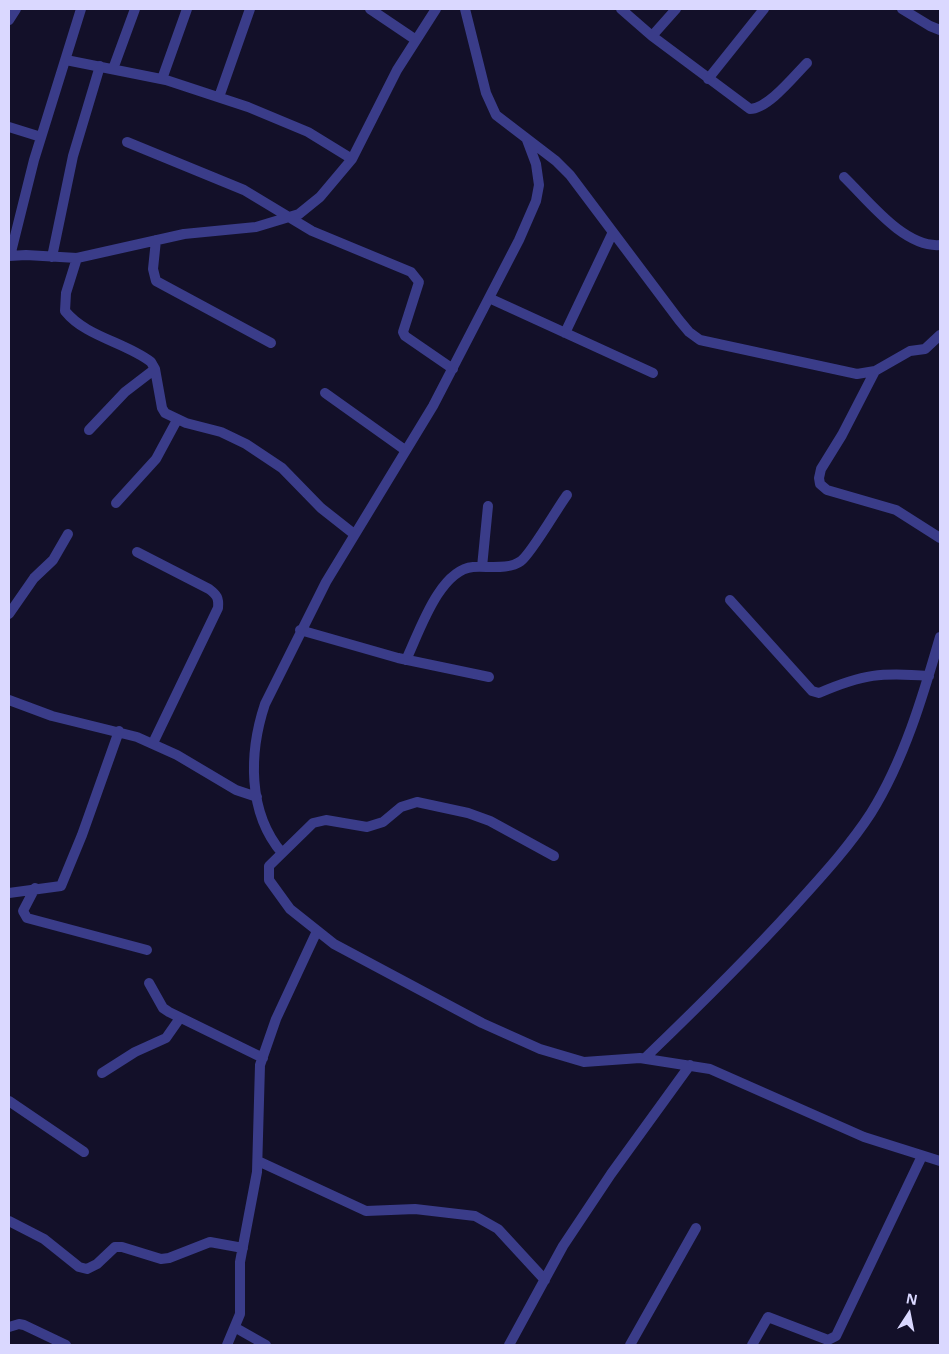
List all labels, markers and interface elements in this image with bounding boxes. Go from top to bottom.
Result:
text: N [905,1288,919,1309]
north arrow [884,1289,934,1339]

